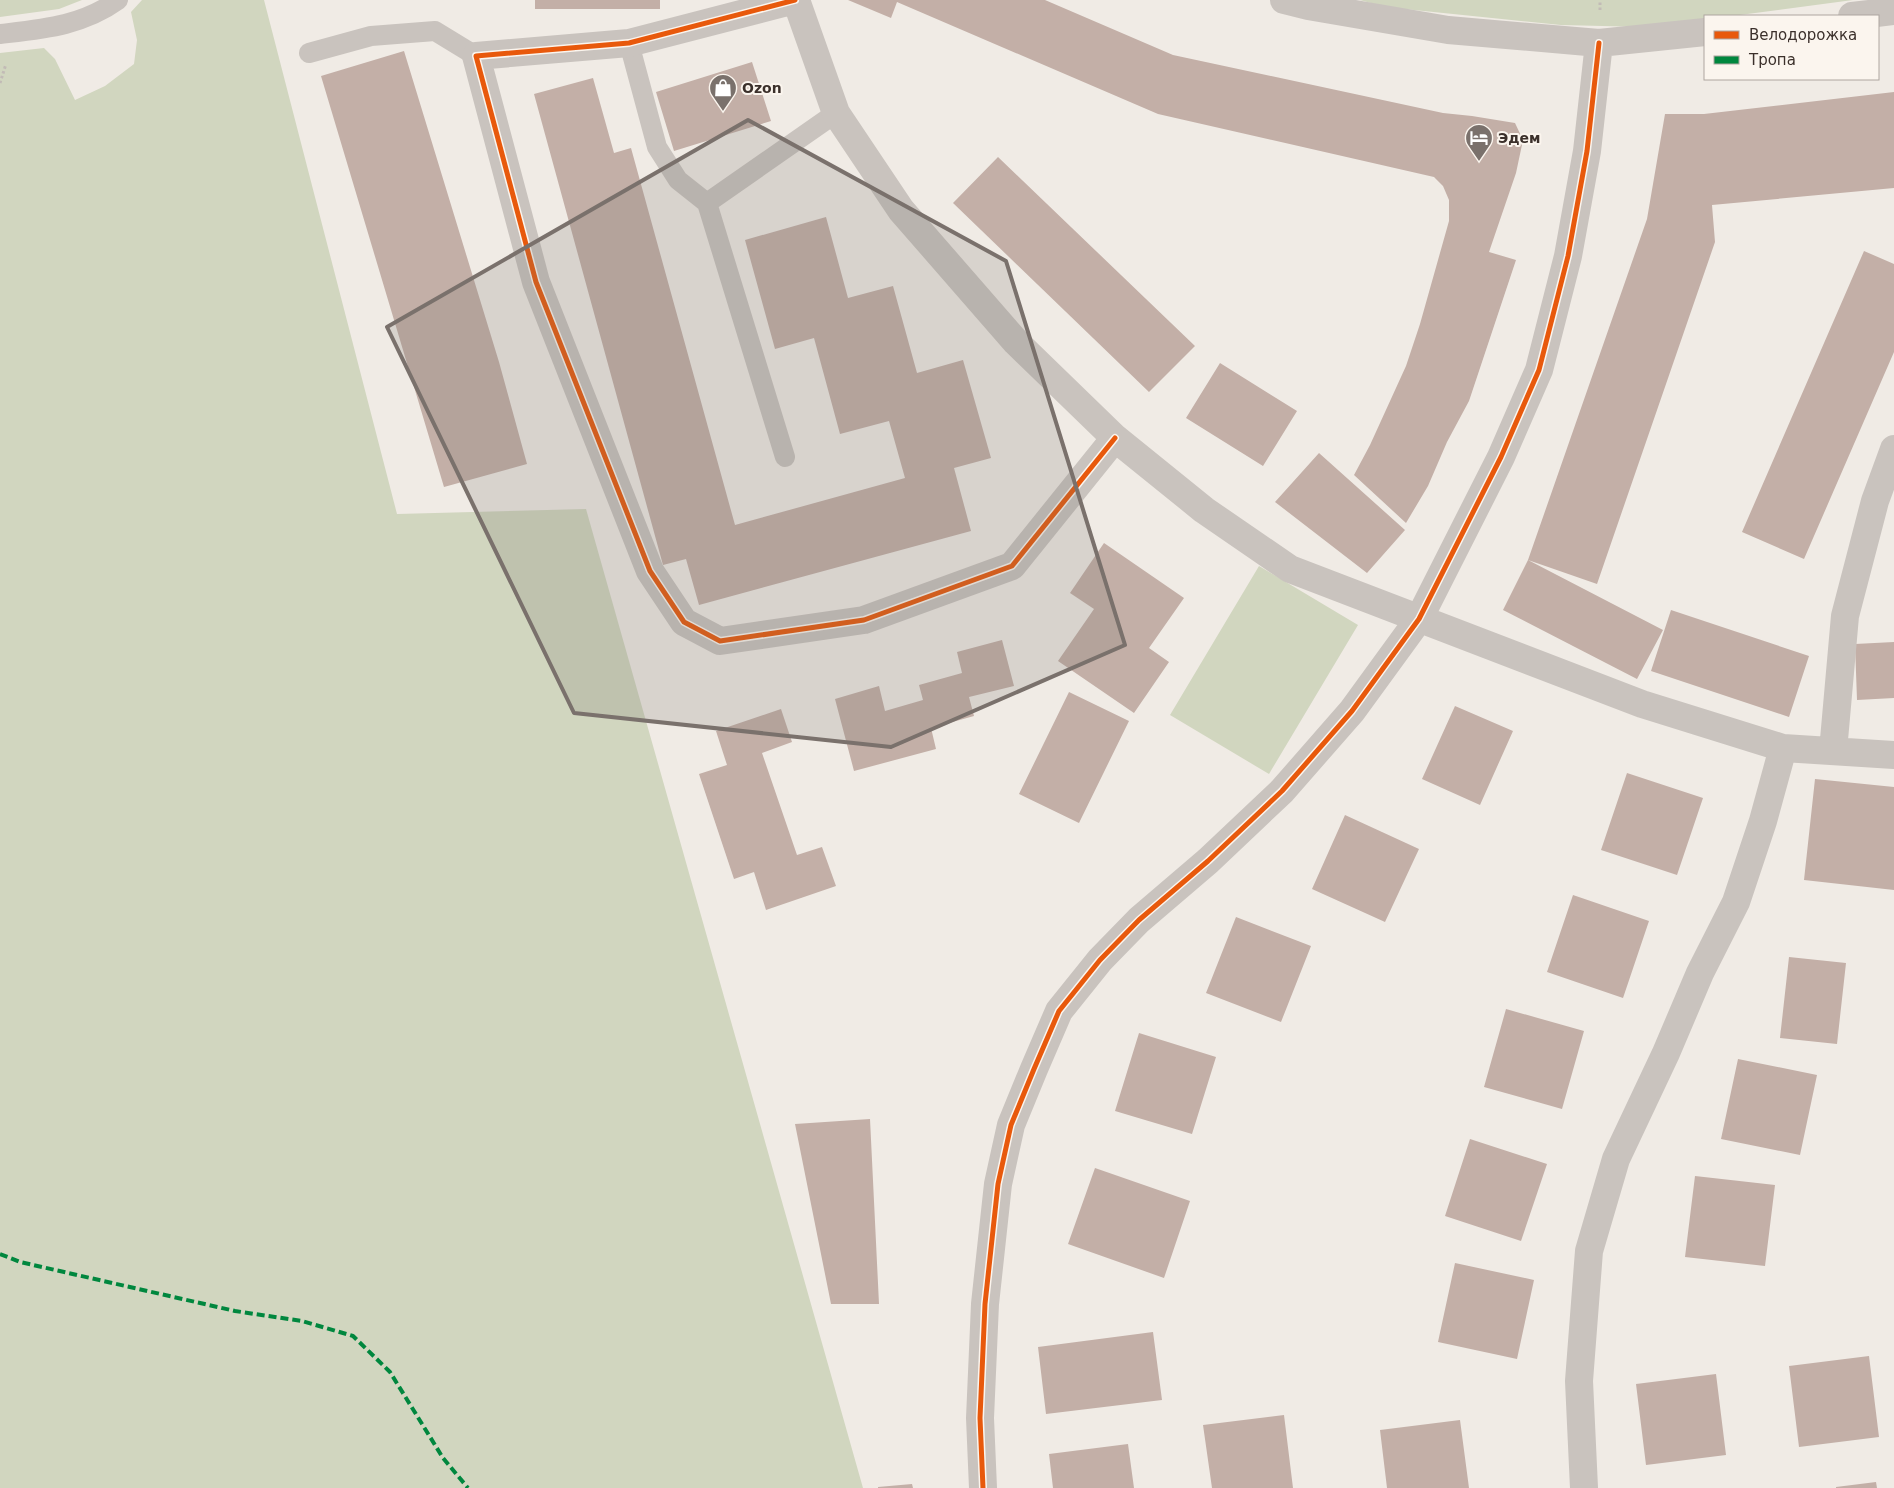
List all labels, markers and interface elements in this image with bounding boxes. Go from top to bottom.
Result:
legend [1704,15,1879,80]
text: Велодорожка [1749,26,1857,44]
text: Тропа [1748,51,1796,69]
shop icon: Ozon [708,73,738,112]
place label: Ozon [742,80,782,96]
hotel icon: Эдем [1464,123,1494,162]
place label: Эдем [1498,130,1541,146]

